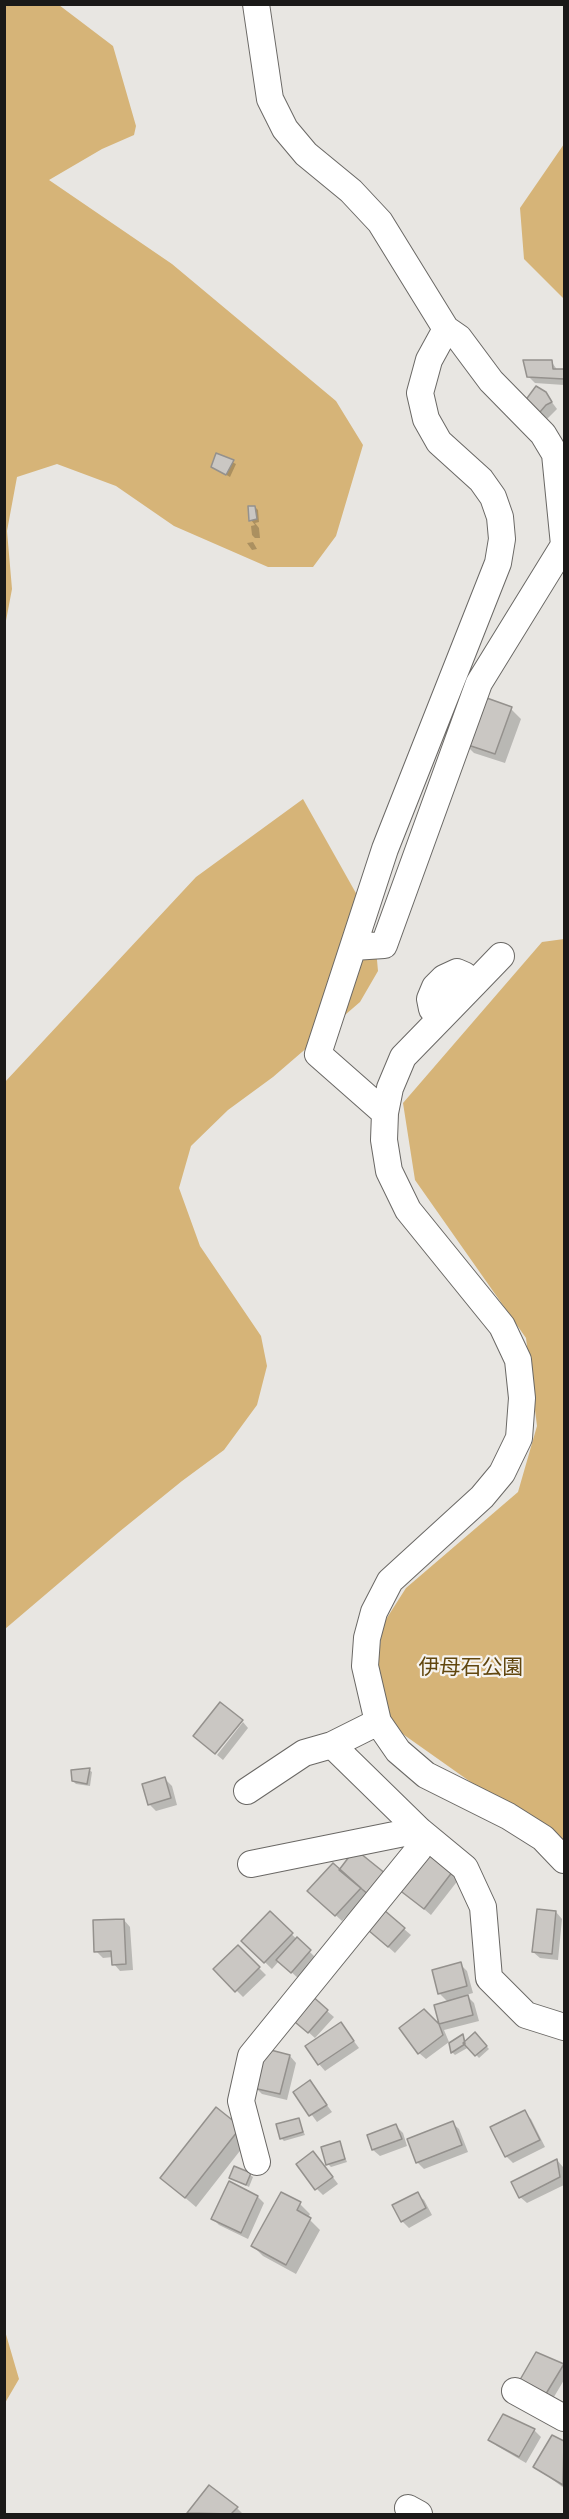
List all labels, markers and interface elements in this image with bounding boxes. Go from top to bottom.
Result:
park label: 伊母石公園 [419,1655,523,1681]

